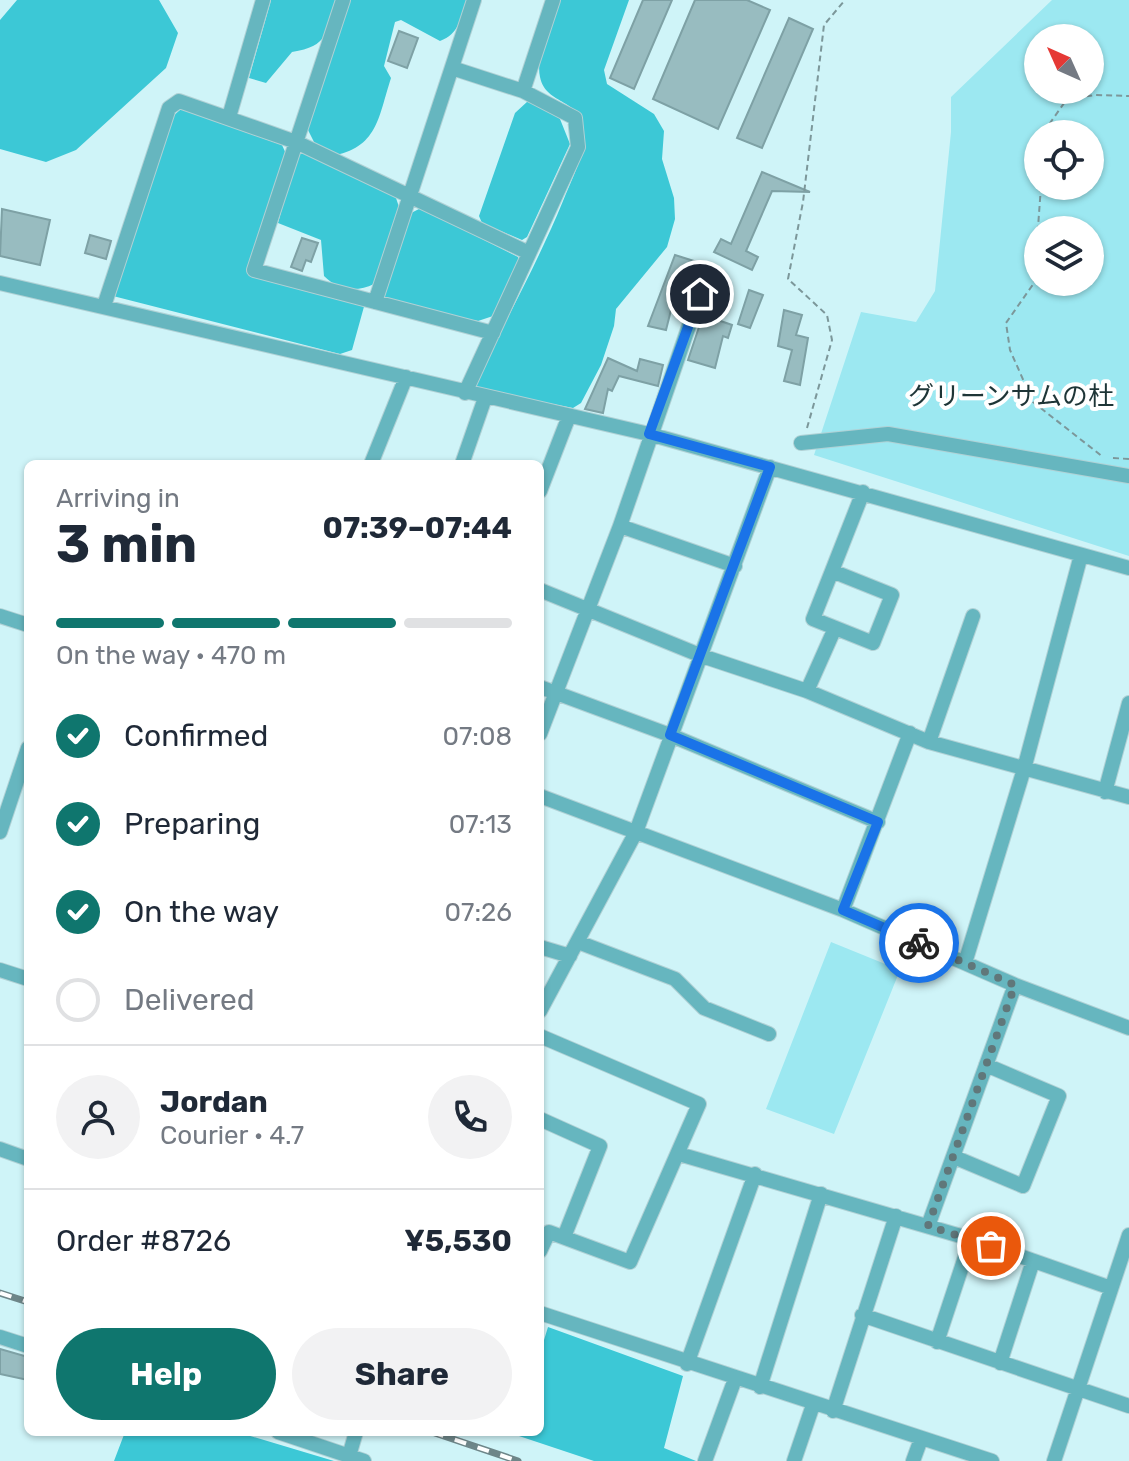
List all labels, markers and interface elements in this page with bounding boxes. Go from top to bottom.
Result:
north arrow [1024,24,1104,104]
map controls [1024,24,1104,296]
button: locate [1024,120,1104,200]
button: layers [1024,216,1104,296]
pin [666,260,734,328]
icon: home [678,272,722,316]
park label: グリーンサムの杜 [908,381,1114,412]
text: Arriving in [56,483,180,514]
text: 07:39–07:44 [323,510,512,546]
text: 3 min [56,513,197,575]
text: On the way · 470 m [56,640,286,671]
icon: check [56,714,100,758]
text: Confirmed [124,718,268,754]
text: 07:08 [442,721,512,752]
icon: check [56,802,100,846]
text: Preparing [124,806,260,842]
text: 07:13 [449,809,512,840]
icon: check [56,890,100,934]
text: On the way [124,894,279,930]
text: 07:26 [445,897,512,928]
courier [879,903,959,983]
icon: bike [897,921,941,965]
text: Delivered [124,982,255,1018]
button: person [56,1075,140,1159]
button: phone [428,1075,512,1159]
text: Jordan [160,1084,268,1120]
text: Courier · 4.7 [160,1120,304,1151]
pin [957,1212,1025,1280]
text: Order #8726 [56,1223,231,1259]
text: ¥5,530 [404,1223,512,1259]
icon: bag [969,1224,1013,1268]
button: Help [56,1328,276,1420]
button: Share [292,1328,512,1420]

